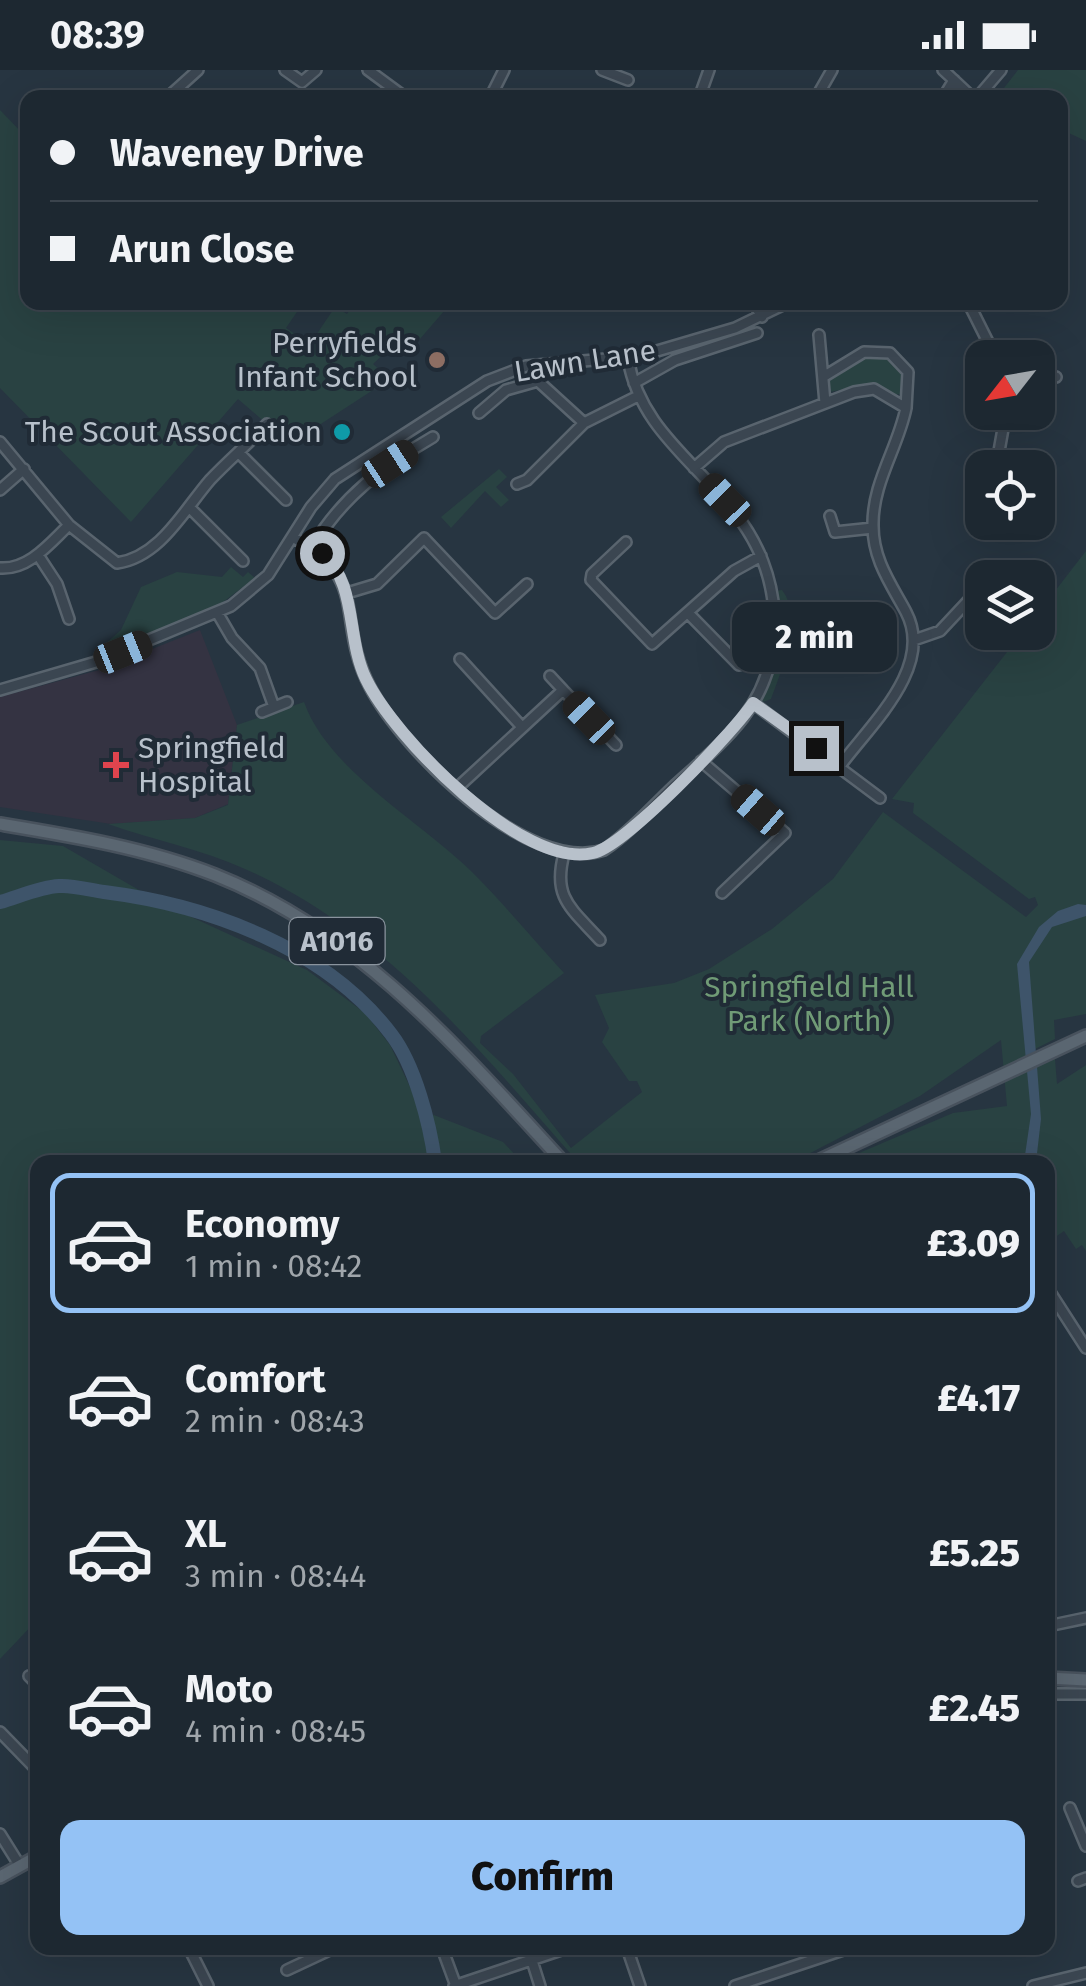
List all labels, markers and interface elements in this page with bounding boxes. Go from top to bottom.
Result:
text: 08:39 [50,12,145,58]
text: Waveney Drive [110,130,364,176]
text: Arun Close [110,226,294,272]
place label: Perryfields Infant School [236,325,417,395]
street label: Lawn Lane [512,332,658,390]
north arrow [965,340,1055,430]
map controls [965,340,1055,650]
marker: Perryfields Infant School [426,349,448,371]
place label: The Scout Association [25,414,322,450]
marker: The Scout Association [331,421,353,443]
car [357,435,423,493]
button: locate [965,450,1055,540]
car [693,468,757,532]
route start [300,531,345,576]
button: layers [965,560,1055,650]
callout: 2 min [734,603,898,673]
text: 2 min [775,618,854,656]
car [90,627,156,677]
car [557,686,621,750]
route end [794,726,839,771]
place label: Springfield Hospital [138,730,286,800]
marker: Springfield Hospital [103,752,129,778]
car [726,779,790,841]
road number: A1016 [290,918,384,964]
park label: Springfield Hall Park (North) [704,969,914,1039]
icon: car [65,1198,155,1288]
text: Economy [185,1201,340,1247]
text: £3.09 [927,1220,1020,1266]
text: 1 min · 08:42 [185,1247,362,1285]
icon: car [65,1353,155,1443]
text: Comfort [185,1356,326,1402]
text: £4.17 [937,1375,1020,1421]
text: 2 min · 08:43 [185,1402,365,1440]
icon: car [65,1508,155,1598]
text: XL [185,1511,227,1557]
text: £5.25 [929,1530,1020,1576]
text: 3 min · 08:44 [185,1557,366,1595]
icon: car [65,1663,155,1753]
text: Moto [185,1666,273,1712]
text: £2.45 [929,1685,1020,1731]
text: 4 min · 08:45 [185,1712,366,1750]
button: Confirm [60,1820,1025,1935]

